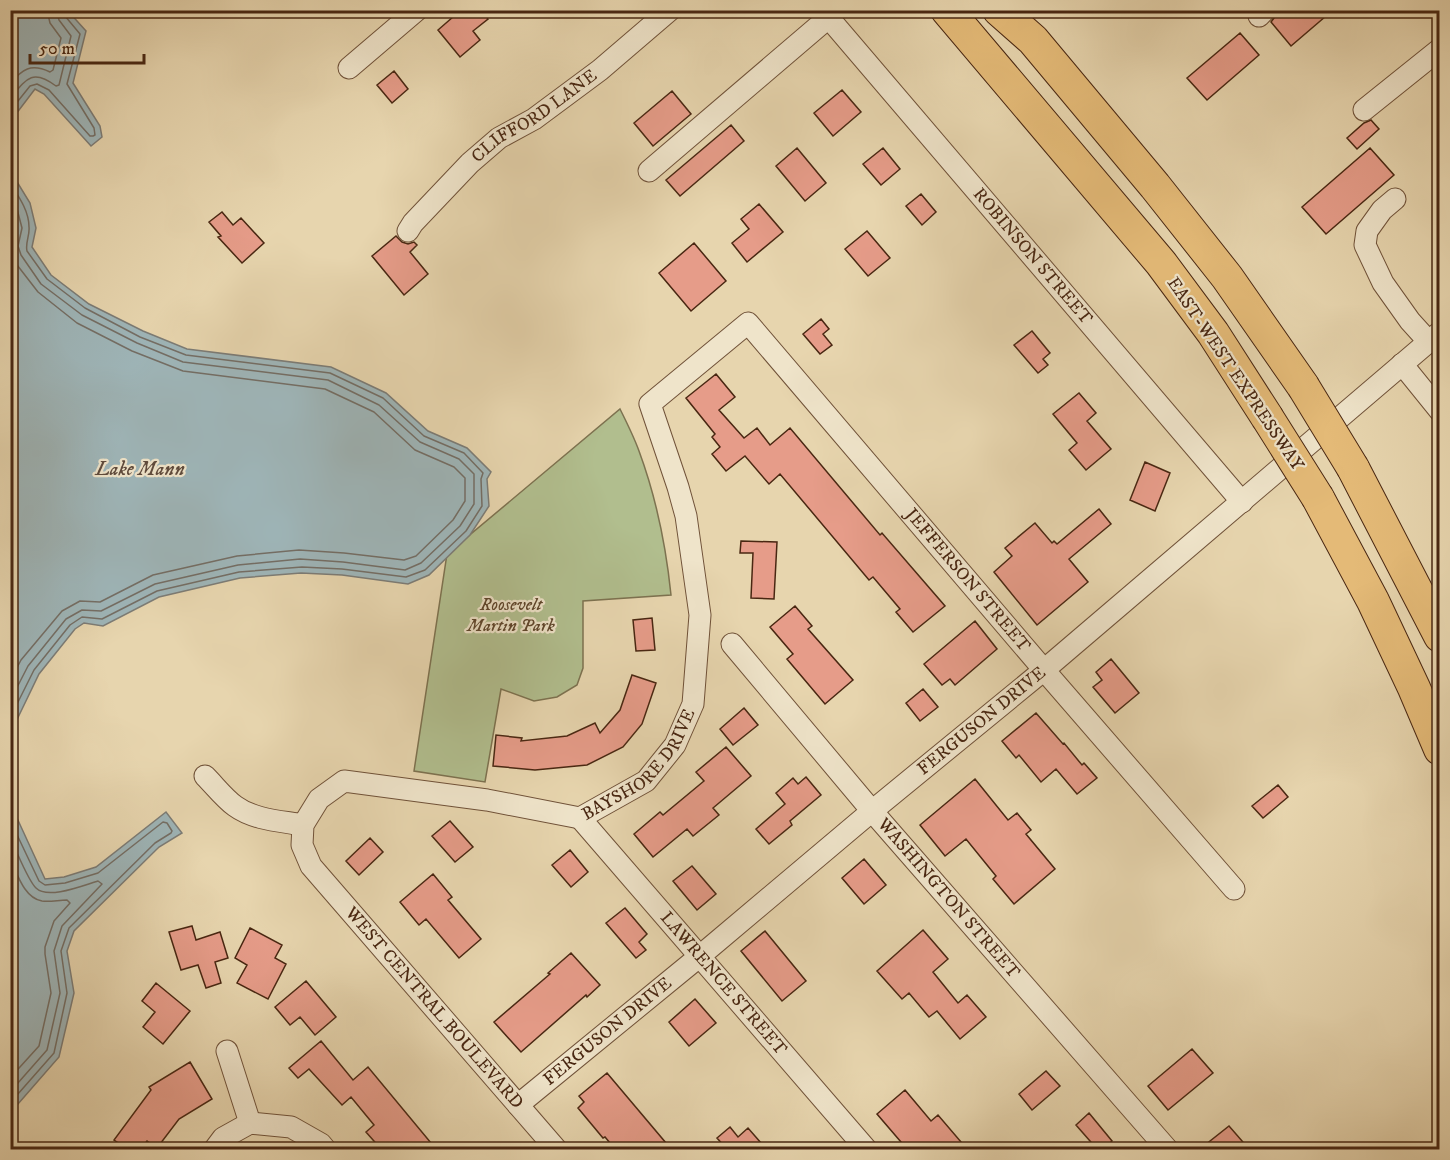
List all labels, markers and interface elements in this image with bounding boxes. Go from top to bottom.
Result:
scale bar [30,27,144,65]
text: 50 m [39,38,75,60]
street label: CLIFFORD LANE [467,65,602,168]
street label: ROBINSON STREET [968,184,1097,330]
street label: EAST-WEST EXPRESSWAY [1162,273,1309,476]
water label: Lake Mann [94,457,185,482]
street label: JEFFERSON STREET [899,503,1035,657]
park label: Roosevelt Martin Park [465,594,555,637]
street label: FERGUSON DRIVE [913,662,1051,780]
street label: BAYSHORE DRIVE [578,705,701,826]
street label: WASHINGTON STREET [872,813,1024,983]
street label: WEST CENTRAL BOULEVARD [340,902,528,1114]
street label: LAWRENCE STREET [655,907,792,1060]
street label: FERGUSON DRIVE [539,972,677,1091]

